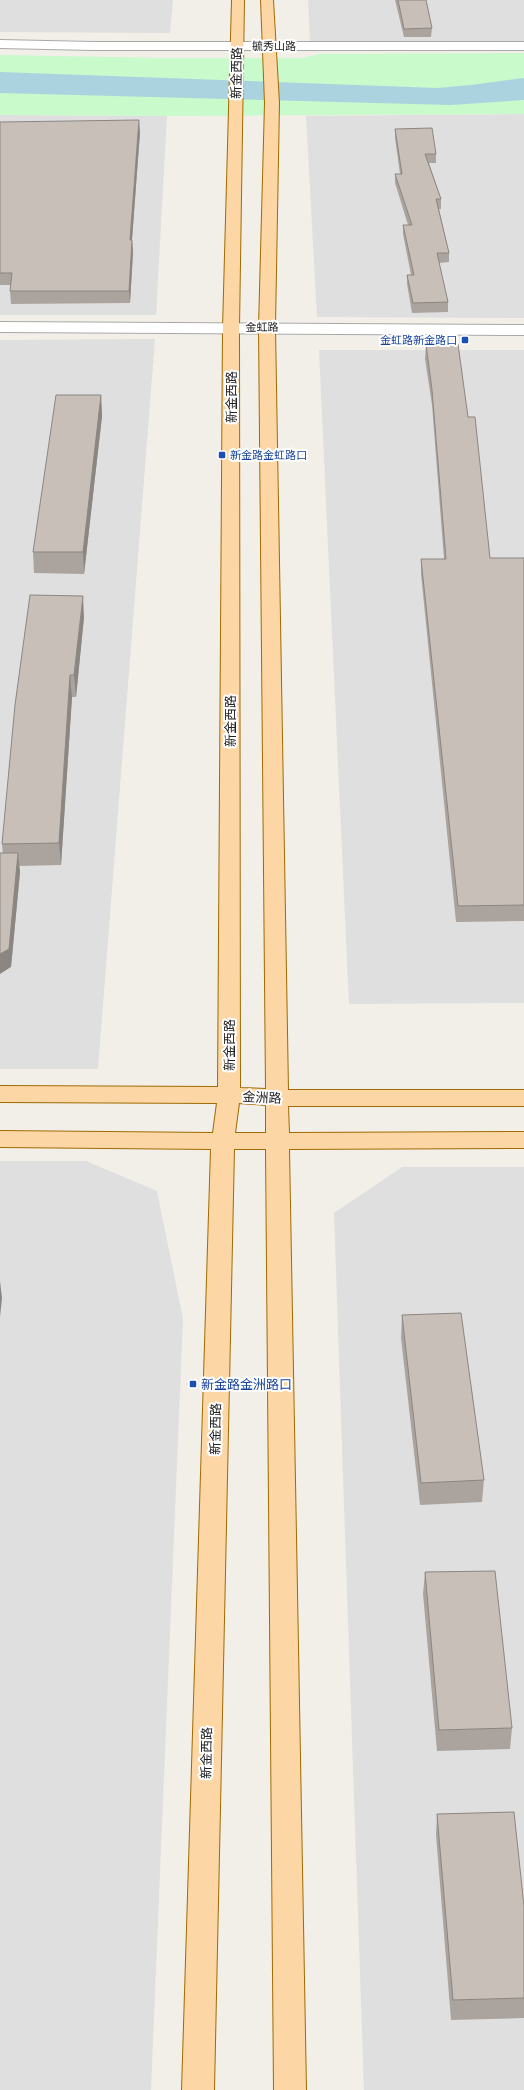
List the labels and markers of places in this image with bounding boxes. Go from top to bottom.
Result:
place label: 金虹路新金路口 [380,333,457,347]
marker: 金虹路新金路口 [460,335,470,345]
place label: 新金路金虹路口 [230,448,307,462]
marker: 新金路金虹路口 [217,450,227,460]
place label: 新金路金洲路口 [201,1376,292,1392]
marker: 新金路金洲路口 [188,1379,198,1389]

